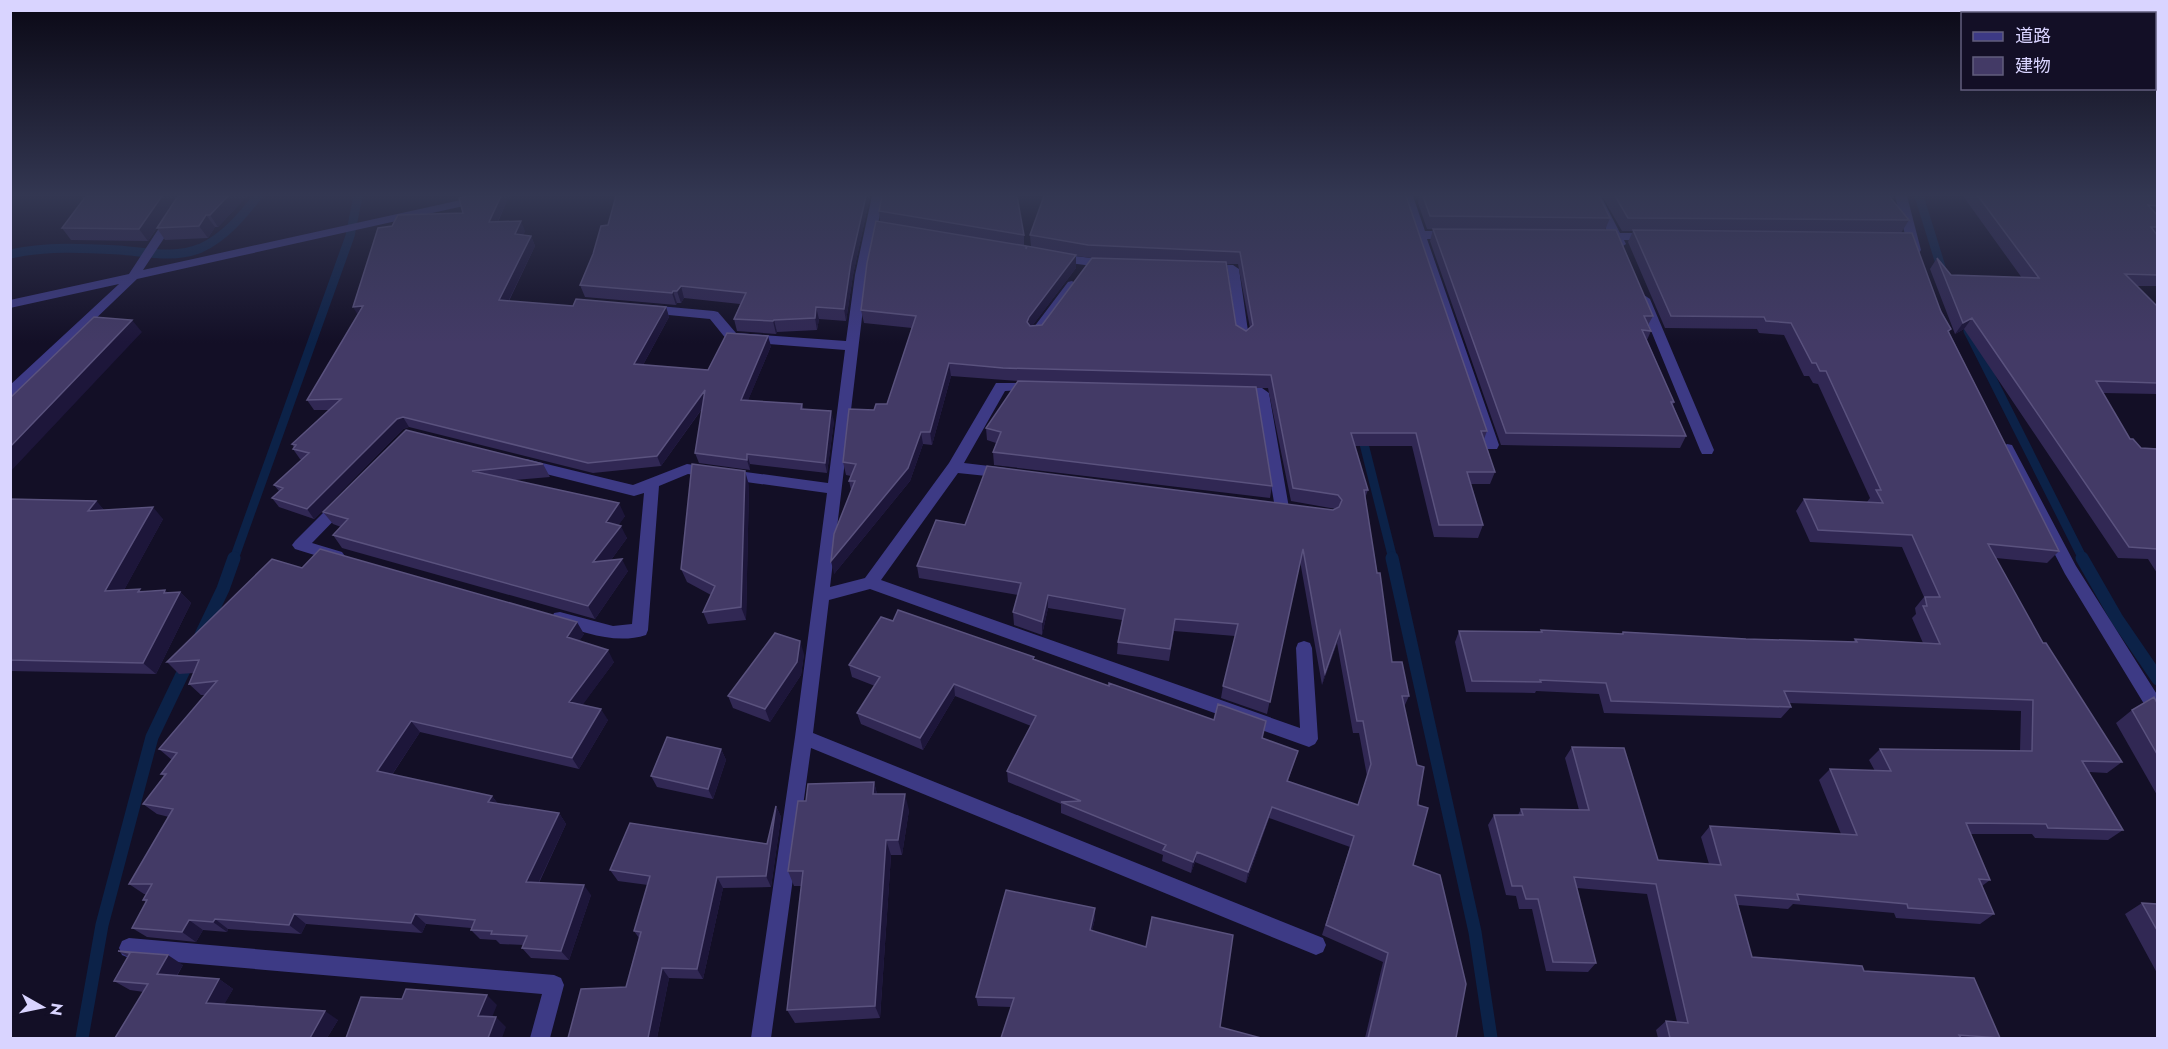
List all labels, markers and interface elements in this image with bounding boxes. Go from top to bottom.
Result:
legend [1961,12,2156,90]
text: 道路 [2015,23,2051,49]
text: 建物 [2015,53,2051,79]
north arrow [12,977,72,1037]
text: N [44,1001,69,1017]

